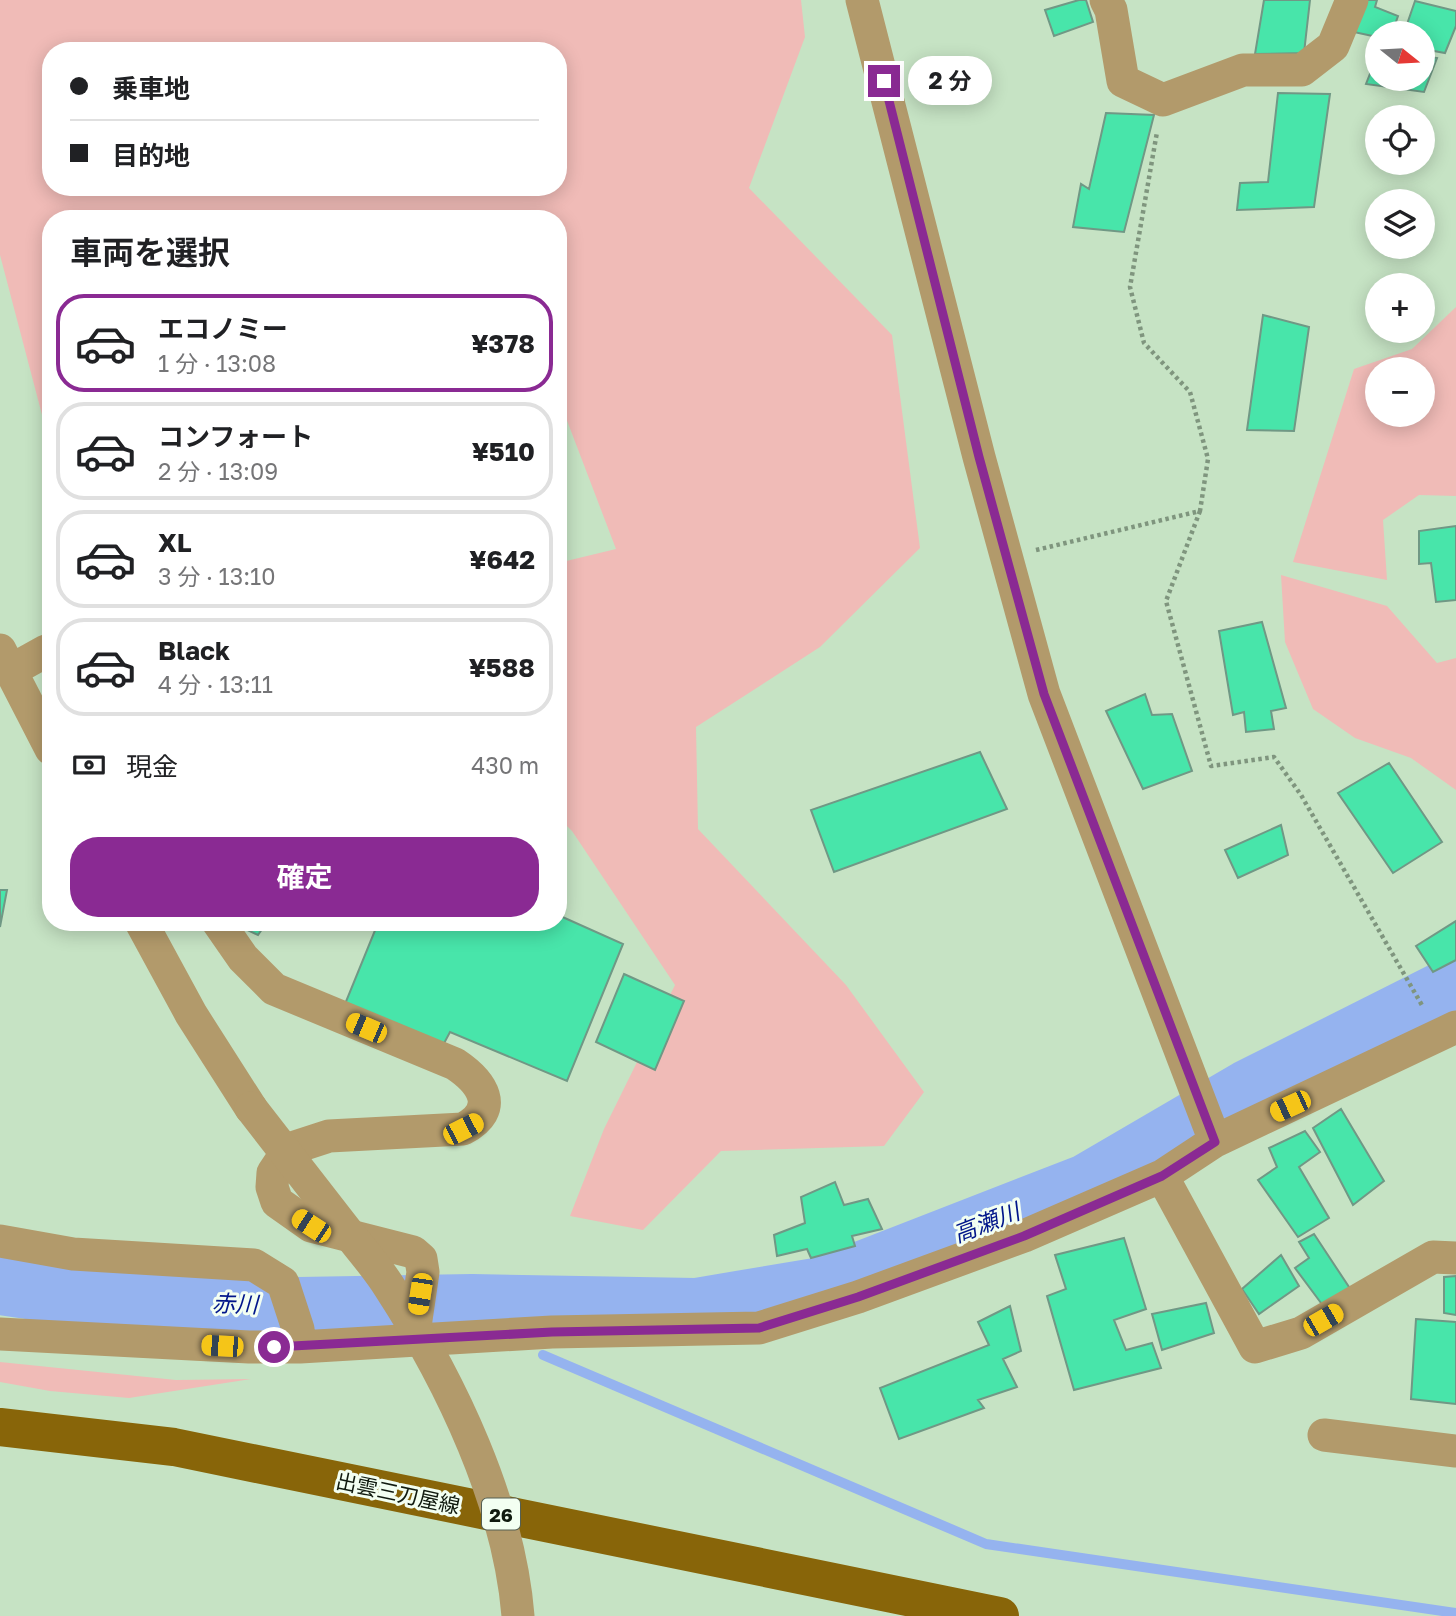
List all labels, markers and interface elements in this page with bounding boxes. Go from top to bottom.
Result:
north arrow [1365,21,1435,91]
map controls [1365,21,1435,427]
callout: 2 分 [908,56,992,106]
route end [868,65,900,97]
text: 2 分 [929,66,971,94]
text: 乗車地 [112,73,190,104]
button: locate [1365,105,1435,175]
text: 目的地 [112,140,190,171]
button: layers [1365,189,1435,259]
text: 車両を選択 [70,233,230,271]
button: + [1365,273,1435,343]
icon: car [74,312,137,375]
text: エコノミー [158,313,288,344]
text: ¥378 [471,328,535,359]
text: 1 分 · 13:08 [158,349,276,377]
button: − [1365,357,1435,427]
icon: car [74,420,137,483]
text: コンフォート [158,421,313,452]
text: ¥510 [472,436,535,467]
text: 2 分 · 13:09 [158,457,278,485]
text: XL [158,527,192,558]
icon: car [74,528,137,591]
text: ¥642 [469,544,535,575]
text: 3 分 · 13:10 [158,562,276,590]
text: Black [158,635,230,666]
icon: car [74,636,137,699]
text: ¥588 [469,652,535,683]
text: 4 分 · 13:11 [158,670,273,698]
icon: cash [70,746,108,784]
text: 現金 [126,751,178,782]
text: 430 m [471,751,539,779]
button: 確定 [70,837,539,917]
car [343,1010,390,1046]
car [1267,1088,1314,1124]
car [440,1110,487,1148]
water label: 高瀬川 [949,1195,1026,1247]
car [288,1206,335,1246]
car [407,1272,434,1316]
water label: 赤川 [212,1288,261,1318]
car [1300,1300,1347,1340]
route start [258,1331,290,1363]
car [201,1334,244,1358]
street label: 出雲三刀屋線 [334,1467,462,1519]
road number: 26 [482,1498,520,1530]

